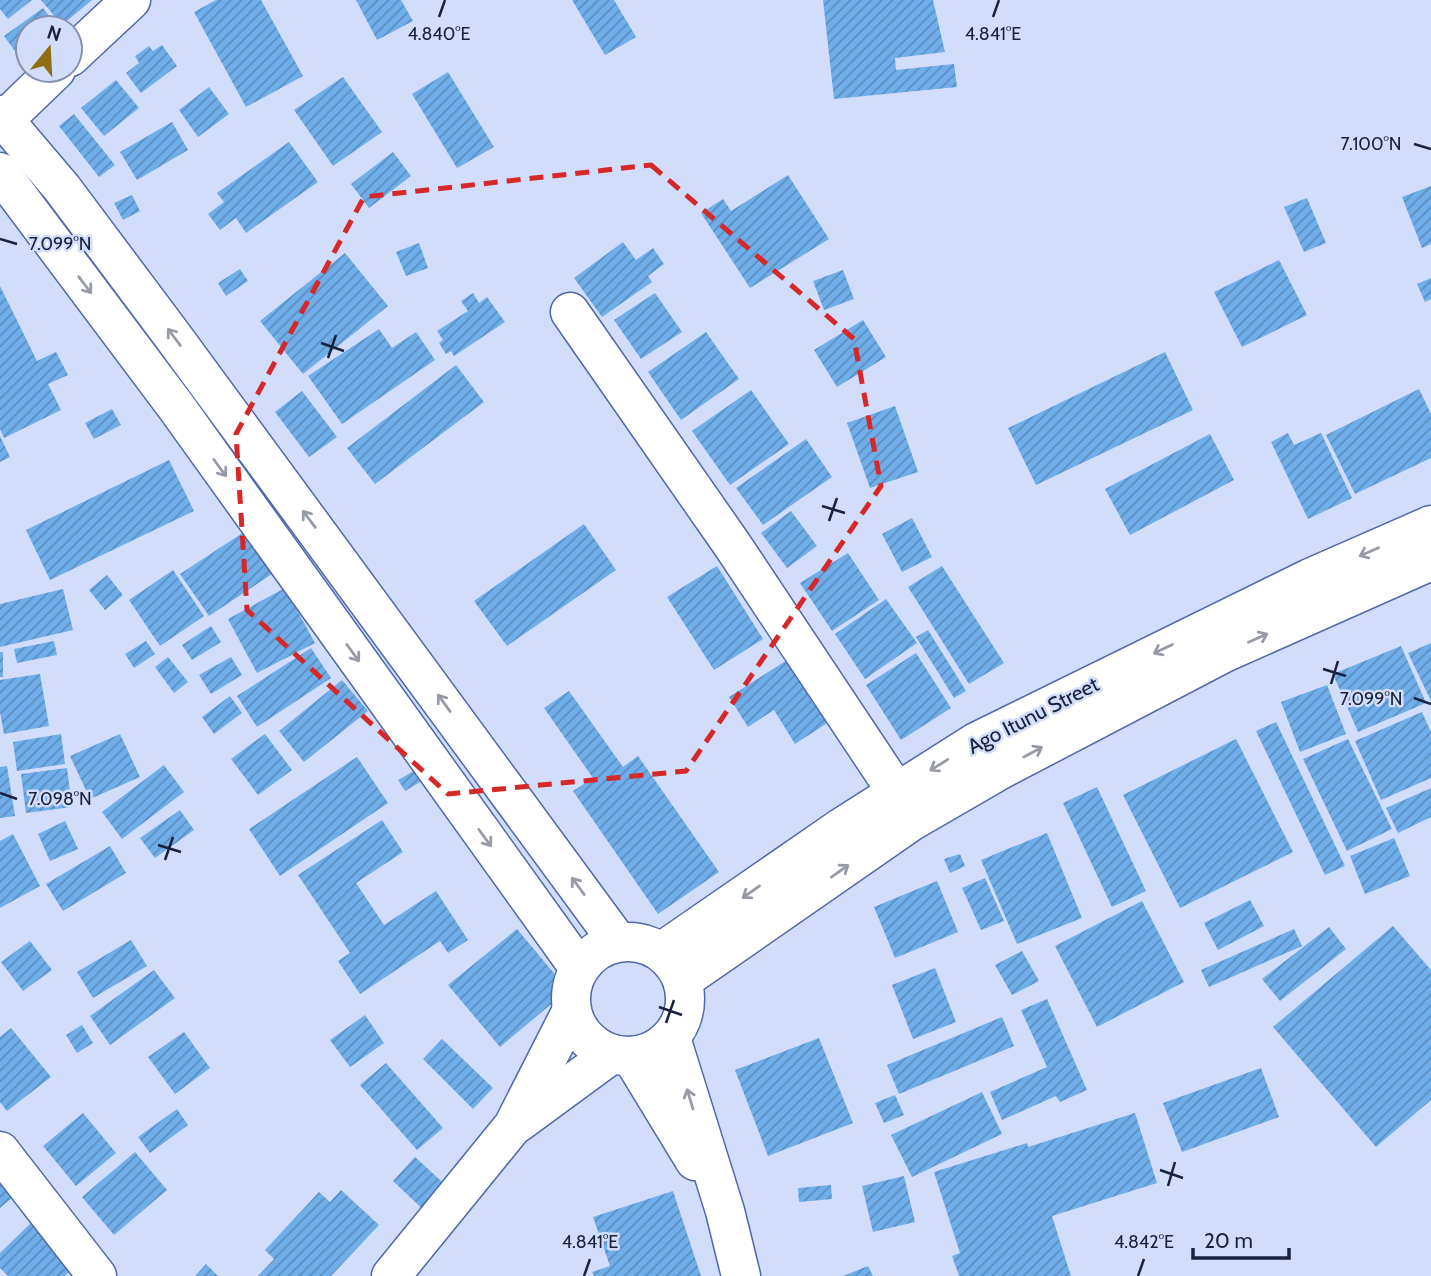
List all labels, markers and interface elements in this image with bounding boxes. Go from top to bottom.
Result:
north arrow [14,14,84,84]
text: N [44,20,64,46]
text: 4.840°E [408,23,471,45]
text: 4.841°E [965,23,1021,45]
text: 7.100°N [1341,133,1401,155]
text: 7.099°N [29,233,91,255]
one-way arrow [78,275,92,294]
one-way arrow [166,328,181,346]
one-way arrow [213,458,227,477]
one-way arrow [302,510,317,529]
one-way arrow [1358,546,1380,559]
one-way arrow [1247,631,1268,644]
one-way arrow [346,643,360,662]
one-way arrow [1153,643,1174,657]
street label: Ago Itunu Street [963,671,1103,759]
text: 7.099°N [1340,688,1402,710]
one-way arrow [437,694,451,713]
one-way arrow [1022,745,1043,758]
one-way arrow [929,758,949,772]
text: 7.098°N [28,788,92,810]
one-way arrow [478,828,493,847]
one-way arrow [830,864,849,878]
one-way arrow [571,877,586,896]
one-way arrow [741,885,761,899]
one-way arrow [683,1088,696,1110]
scale bar [1193,1216,1289,1260]
text: 20 m [1204,1228,1253,1253]
text: 4.841°E [562,1231,618,1253]
text: 4.842°E [1114,1231,1174,1253]

